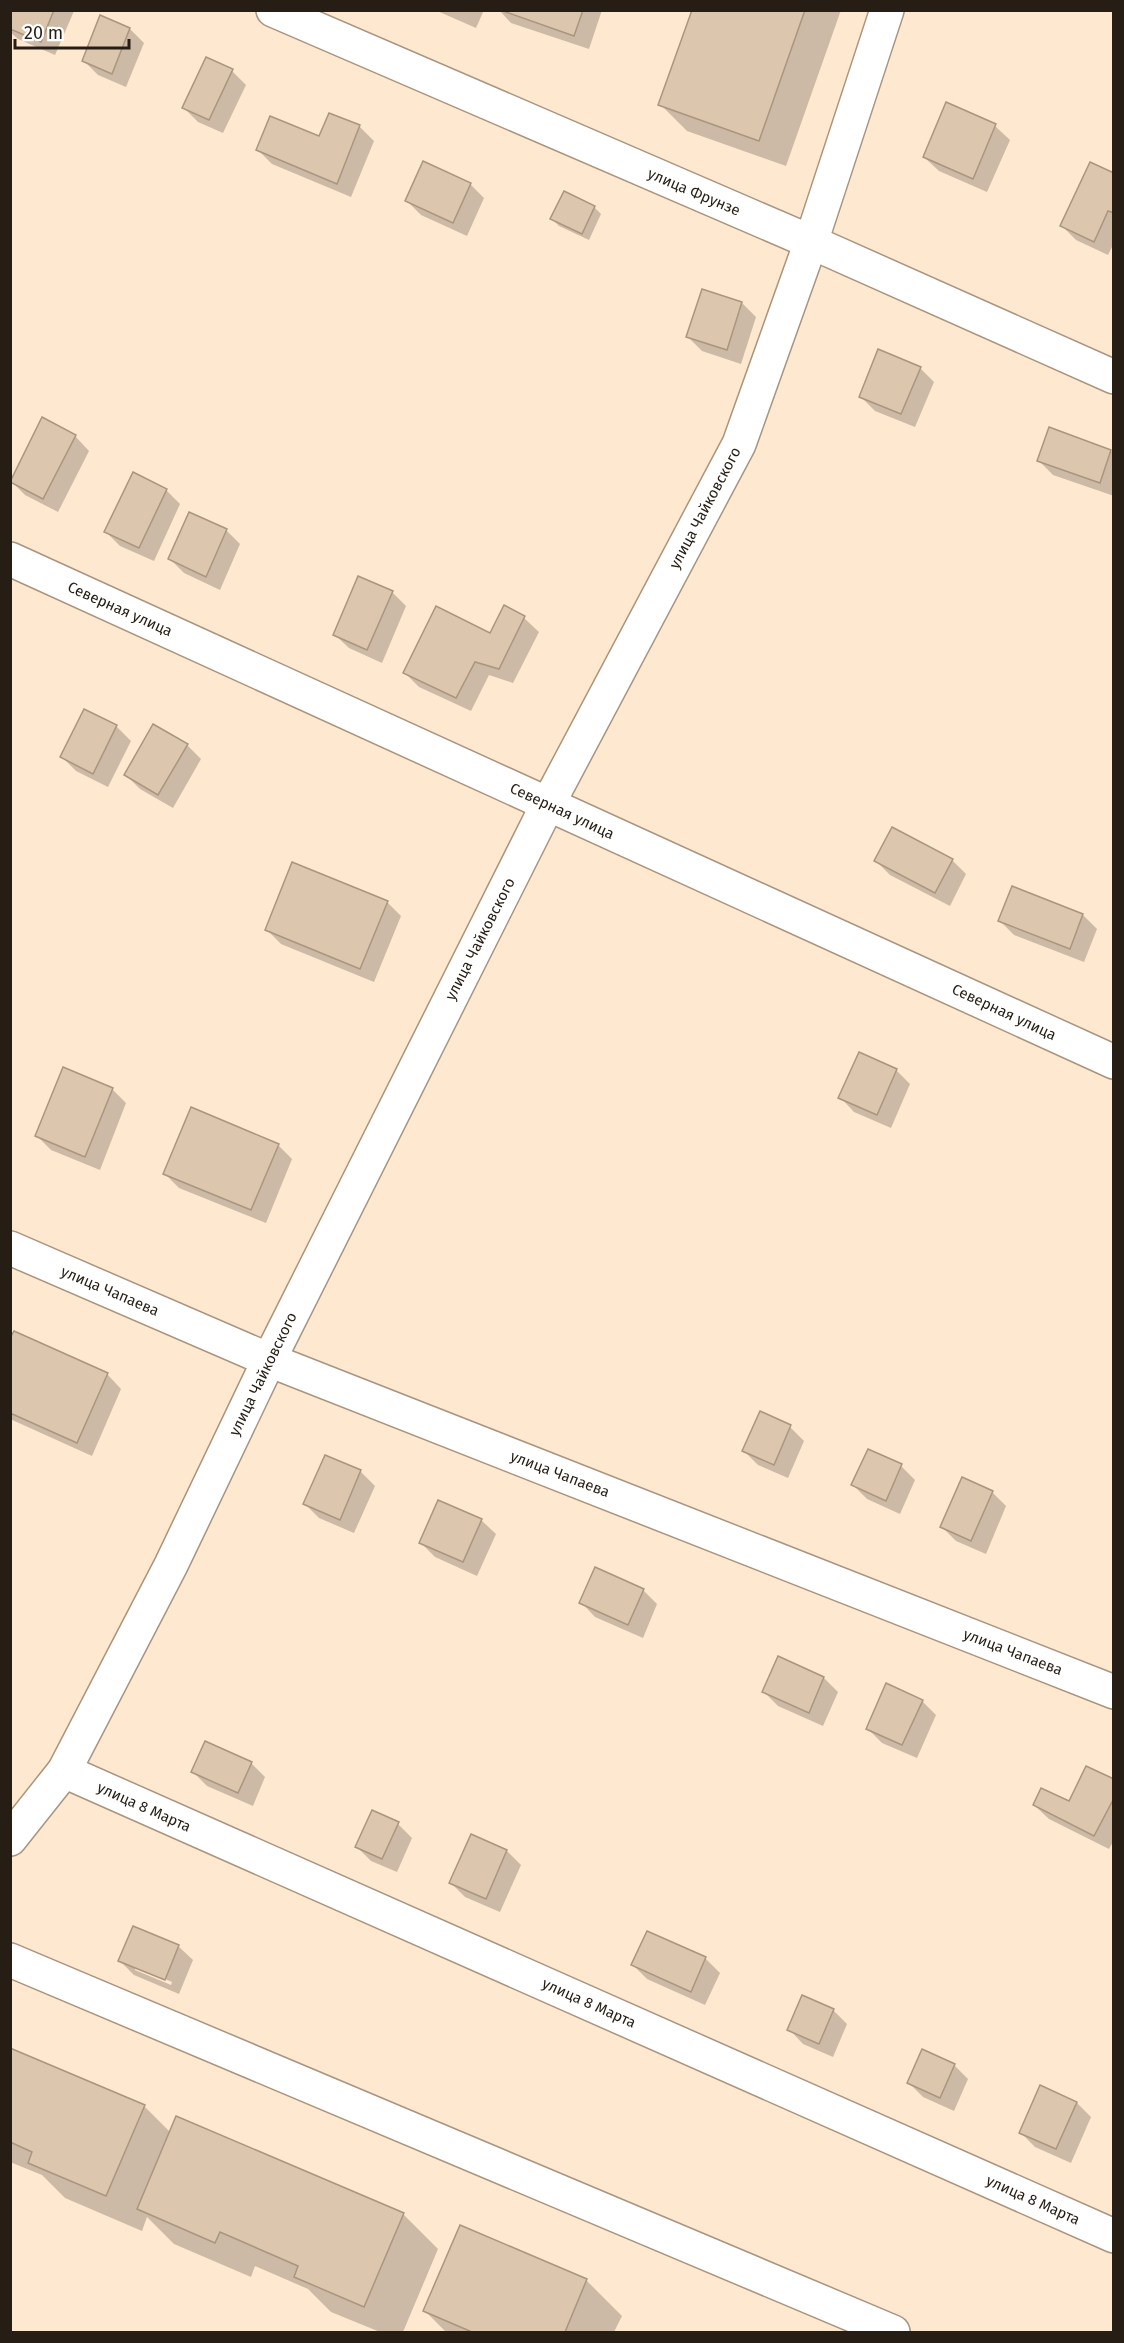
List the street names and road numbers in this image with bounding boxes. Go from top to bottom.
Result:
street label: улица Фрунзе [645,164,743,220]
street label: улица Чайковского [665,444,745,572]
street label: Северная улица [65,578,175,640]
street label: Северная улица [507,779,617,843]
street label: улица Чайковского [441,875,519,1003]
street label: Северная улица [949,980,1059,1044]
street label: улица Чапаева [58,1262,162,1320]
street label: улица Чайковского [225,1309,301,1439]
street label: улица Чапаева [508,1447,612,1501]
street label: улица Чапаева [961,1625,1065,1679]
street label: улица 8 Марта [94,1778,194,1836]
street label: улица 8 Марта [539,1974,639,2032]
street label: улица 8 Марта [983,2171,1083,2229]

